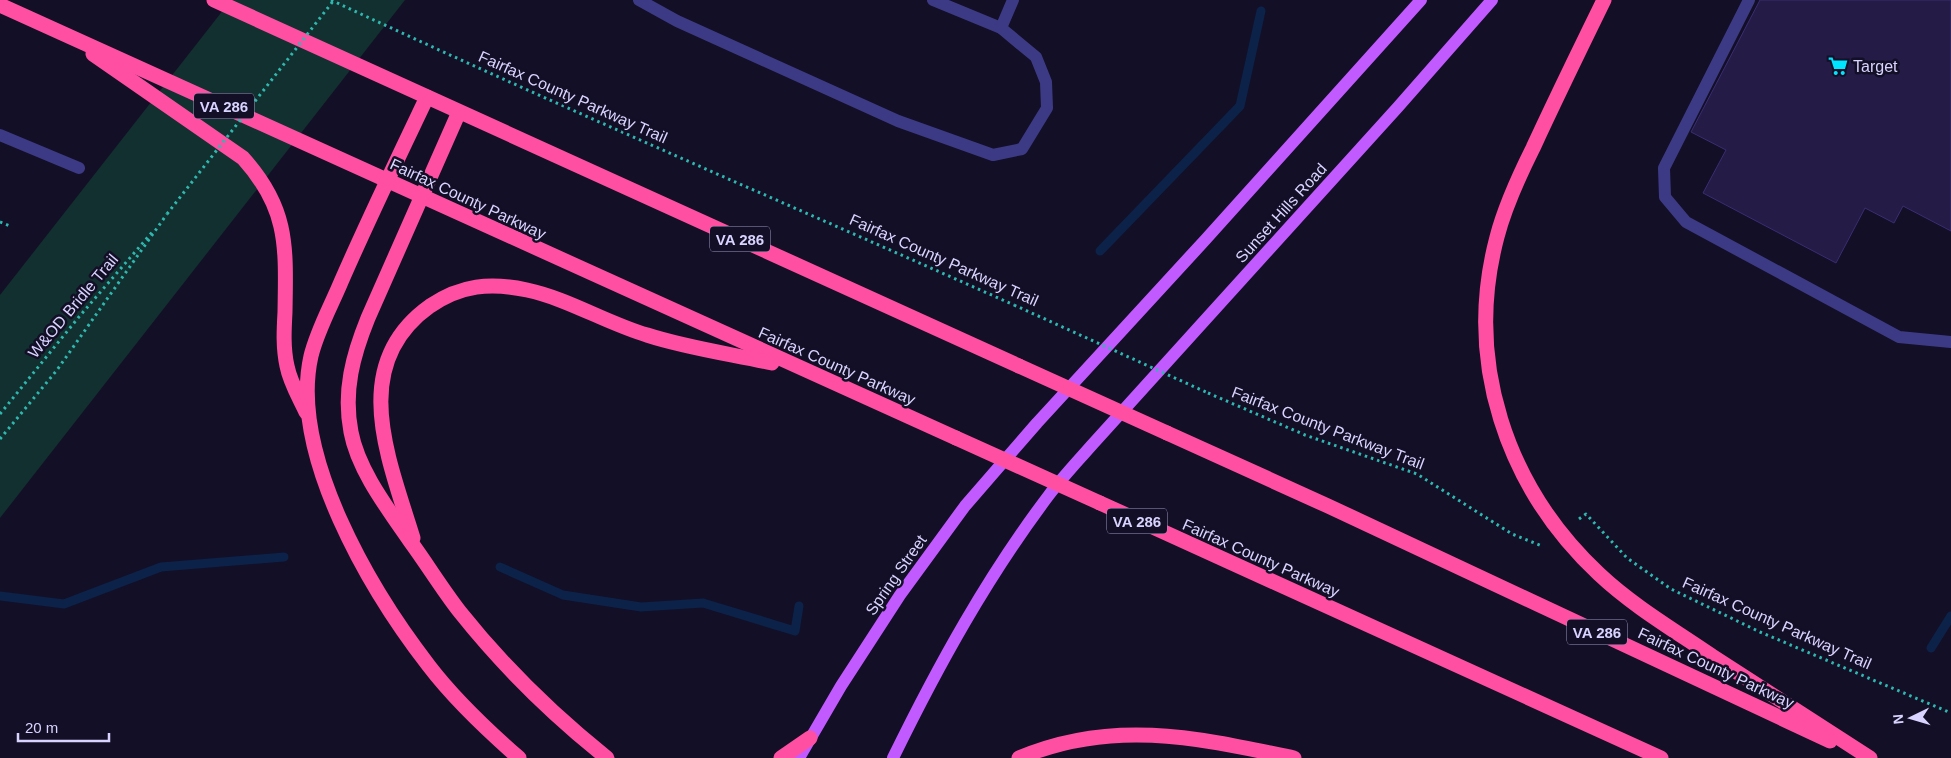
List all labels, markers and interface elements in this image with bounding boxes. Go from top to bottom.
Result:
street label: Fairfax County Parkway Trail [476,48,670,146]
supermarket icon: Target [1827,55,1849,77]
place label: Target [1853,58,1898,75]
road number: VA 286 [194,94,254,118]
street label: Fairfax County Parkway [387,155,549,243]
street label: Sunset Hills Road [1232,160,1330,266]
street label: Fairfax County Parkway Trail [847,211,1041,309]
road number: VA 286 [710,226,770,252]
street label: W&OD Bridle Trail [25,251,121,361]
street label: Fairfax County Parkway [756,324,918,408]
street label: Fairfax County Parkway Trail [1229,383,1427,473]
road number: VA 286 [1107,508,1167,534]
street label: Fairfax County Parkway [1180,516,1342,600]
street label: Spring Street [862,531,930,618]
street label: Fairfax County Parkway Trail [1680,573,1874,673]
road number: VA 286 [1567,620,1627,644]
street label: Fairfax County Parkway [1635,623,1797,713]
north arrow [1886,693,1936,743]
scale bar [18,710,109,742]
text: N [1890,713,1906,725]
text: 20 m [25,719,58,736]

